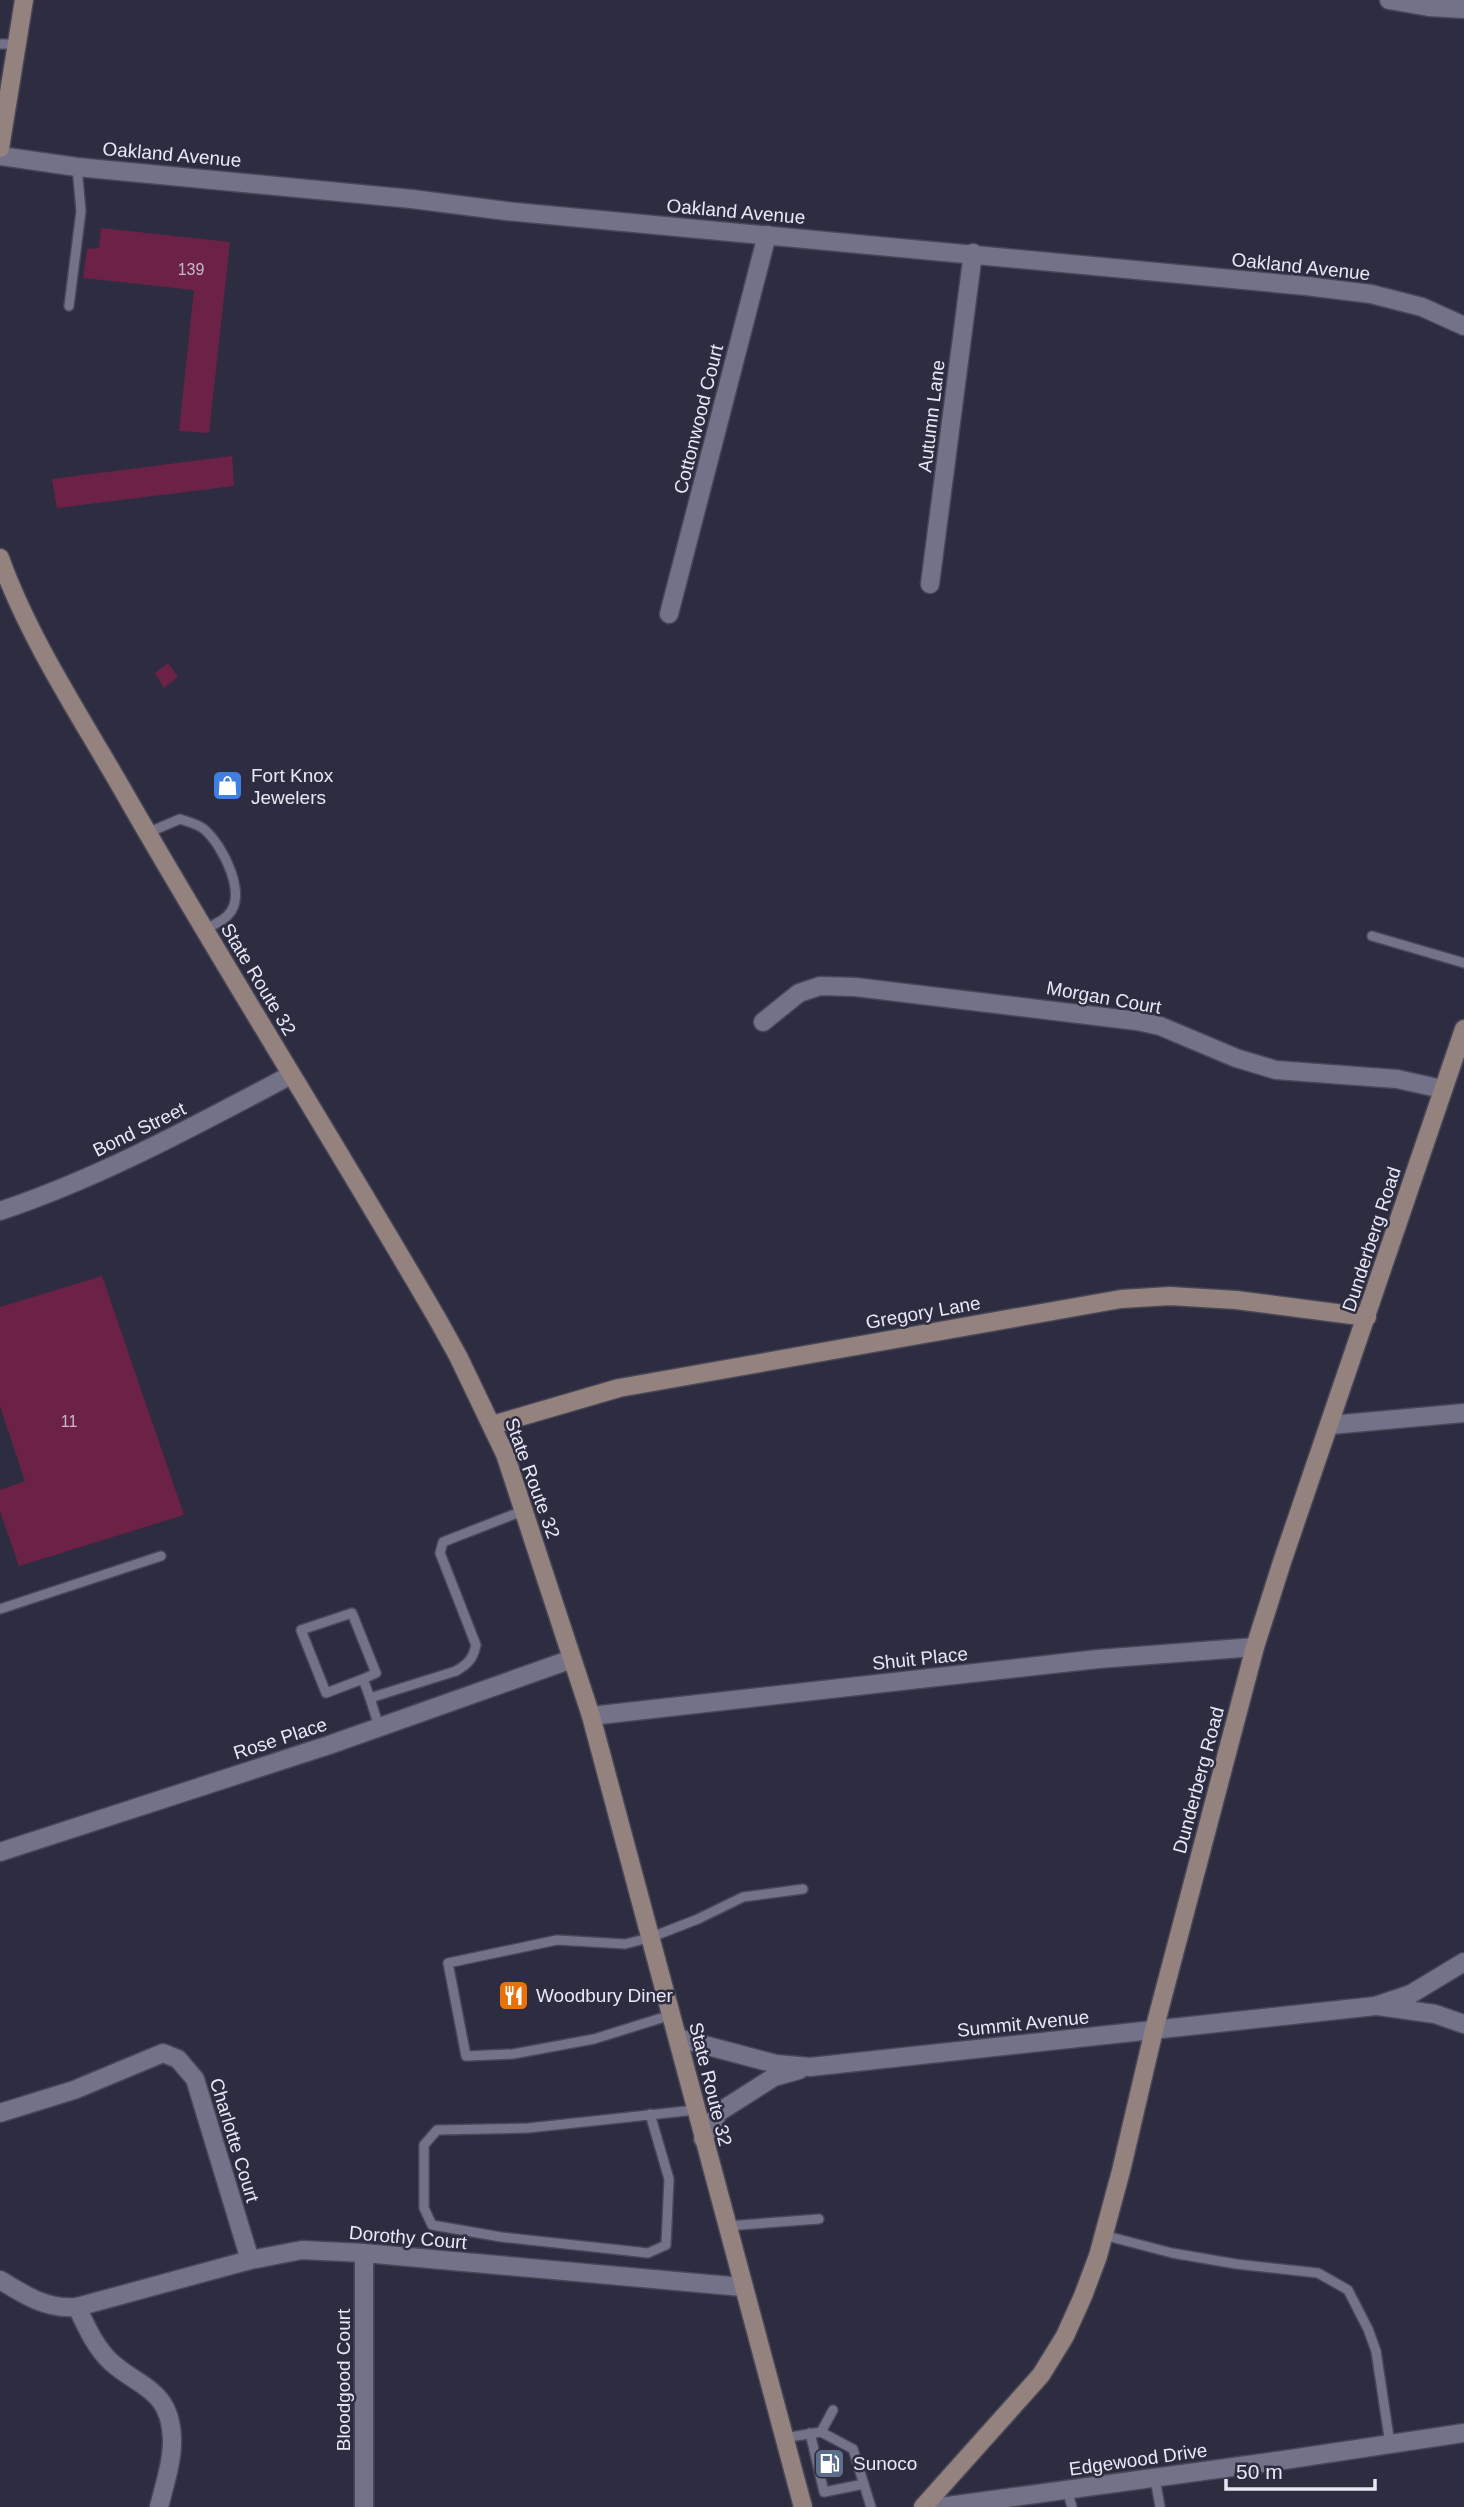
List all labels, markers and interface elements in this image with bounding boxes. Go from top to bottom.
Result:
street label: Oakland Avenue [102,138,242,171]
street label: Oakland Avenue [666,195,806,228]
street label: Oakland Avenue [1231,249,1371,284]
house number: 139 [178,261,204,278]
street label: Cottonwood Court [670,342,727,496]
street label: Autumn Lane [914,359,949,473]
place label: Fort Knox Jewelers [251,765,334,808]
shop icon: Fort Knox Jewelers [211,769,245,803]
street label: State Route 32 [217,920,300,1039]
street label: Morgan Court [1045,977,1164,1018]
street label: Bond Street [90,1098,190,1161]
street label: Dunderberg Road [1338,1164,1405,1314]
street label: Gregory Lane [864,1292,982,1333]
house number: 11 [61,1413,77,1430]
street label: State Route 32 [501,1415,564,1541]
street label: Shuit Place [871,1643,969,1674]
street label: Dunderberg Road [1169,1704,1228,1856]
street label: Rose Place [231,1713,330,1763]
restaurant icon: Woodbury Diner [496,1978,530,2012]
place label: Woodbury Diner [536,1985,674,2006]
street label: Summit Avenue [956,2006,1090,2041]
street label: State Route 32 [685,2020,736,2148]
street label: Charlotte Court [206,2075,264,2206]
street label: Dorothy Court [348,2222,468,2253]
street label: Bloodgood Court [333,2308,354,2451]
street label: Edgewood Drive [1068,2439,1209,2480]
fuel station icon: Sunoco [813,2446,847,2480]
scale bar [1226,2448,1375,2492]
place label: Sunoco [853,2453,917,2474]
text: 50 m [1236,2460,1283,2483]

